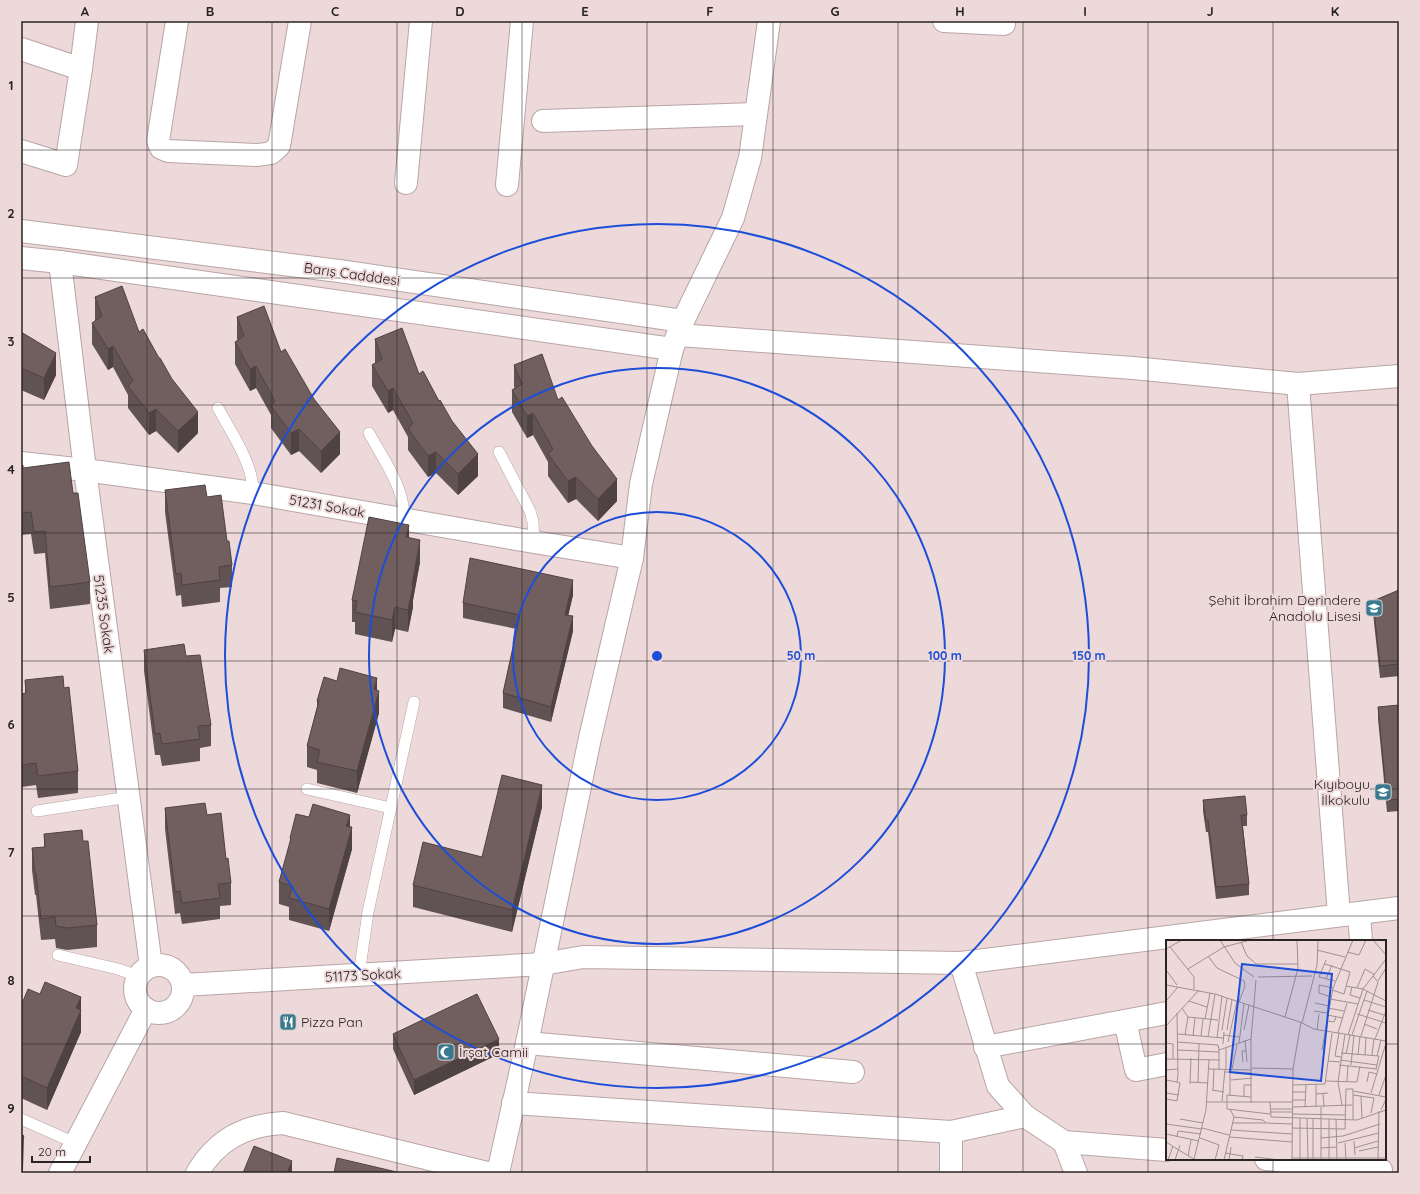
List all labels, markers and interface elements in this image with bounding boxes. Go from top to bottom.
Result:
text: A [81,3,90,19]
text: B [206,3,214,19]
text: C [331,3,339,19]
text: D [455,3,465,19]
text: E [581,3,589,19]
text: F [706,3,714,19]
text: G [830,3,840,19]
text: H [955,3,965,19]
text: I [1083,3,1087,19]
text: J [1206,3,1214,19]
text: K [1331,3,1340,19]
text: 1 [8,77,14,93]
text: 2 [7,205,15,221]
street label: Barış Cadddesi [303,258,401,290]
text: 3 [8,333,15,349]
text: 4 [7,461,15,477]
street label: 51231 Sokak [288,490,366,522]
street label: 51235 Sokak [90,574,118,654]
text: 5 [7,589,15,605]
place label: Şehit İbrahim Derindere Anadolu Lisesi [1209,591,1361,625]
school or university icon: Şehit İbrahim Derindere Anadolu Lisesi [1364,598,1384,618]
text: 50 m [787,648,815,663]
text: 100 m [928,648,962,663]
text: 150 m [1072,648,1106,663]
centre of rings [650,649,664,663]
text: 6 [7,716,15,732]
place label: Kıyıboyu İlkokulu [1314,775,1370,809]
school or university icon: Kıyıboyu İlkokulu [1373,782,1393,802]
text: 7 [7,844,15,860]
inset map [1166,940,1386,1160]
street label: 51173 Sokak [325,964,401,986]
text: 8 [7,972,15,988]
restaurant icon: Pizza Pan [278,1012,298,1032]
place label: Pizza Pan [301,1013,363,1031]
mosque icon: İrşat Camii [436,1042,456,1062]
place label: İrşat Camii [459,1043,528,1061]
text: 9 [7,1100,15,1116]
scale bar [32,1138,90,1164]
text: 20 m [38,1144,66,1159]

